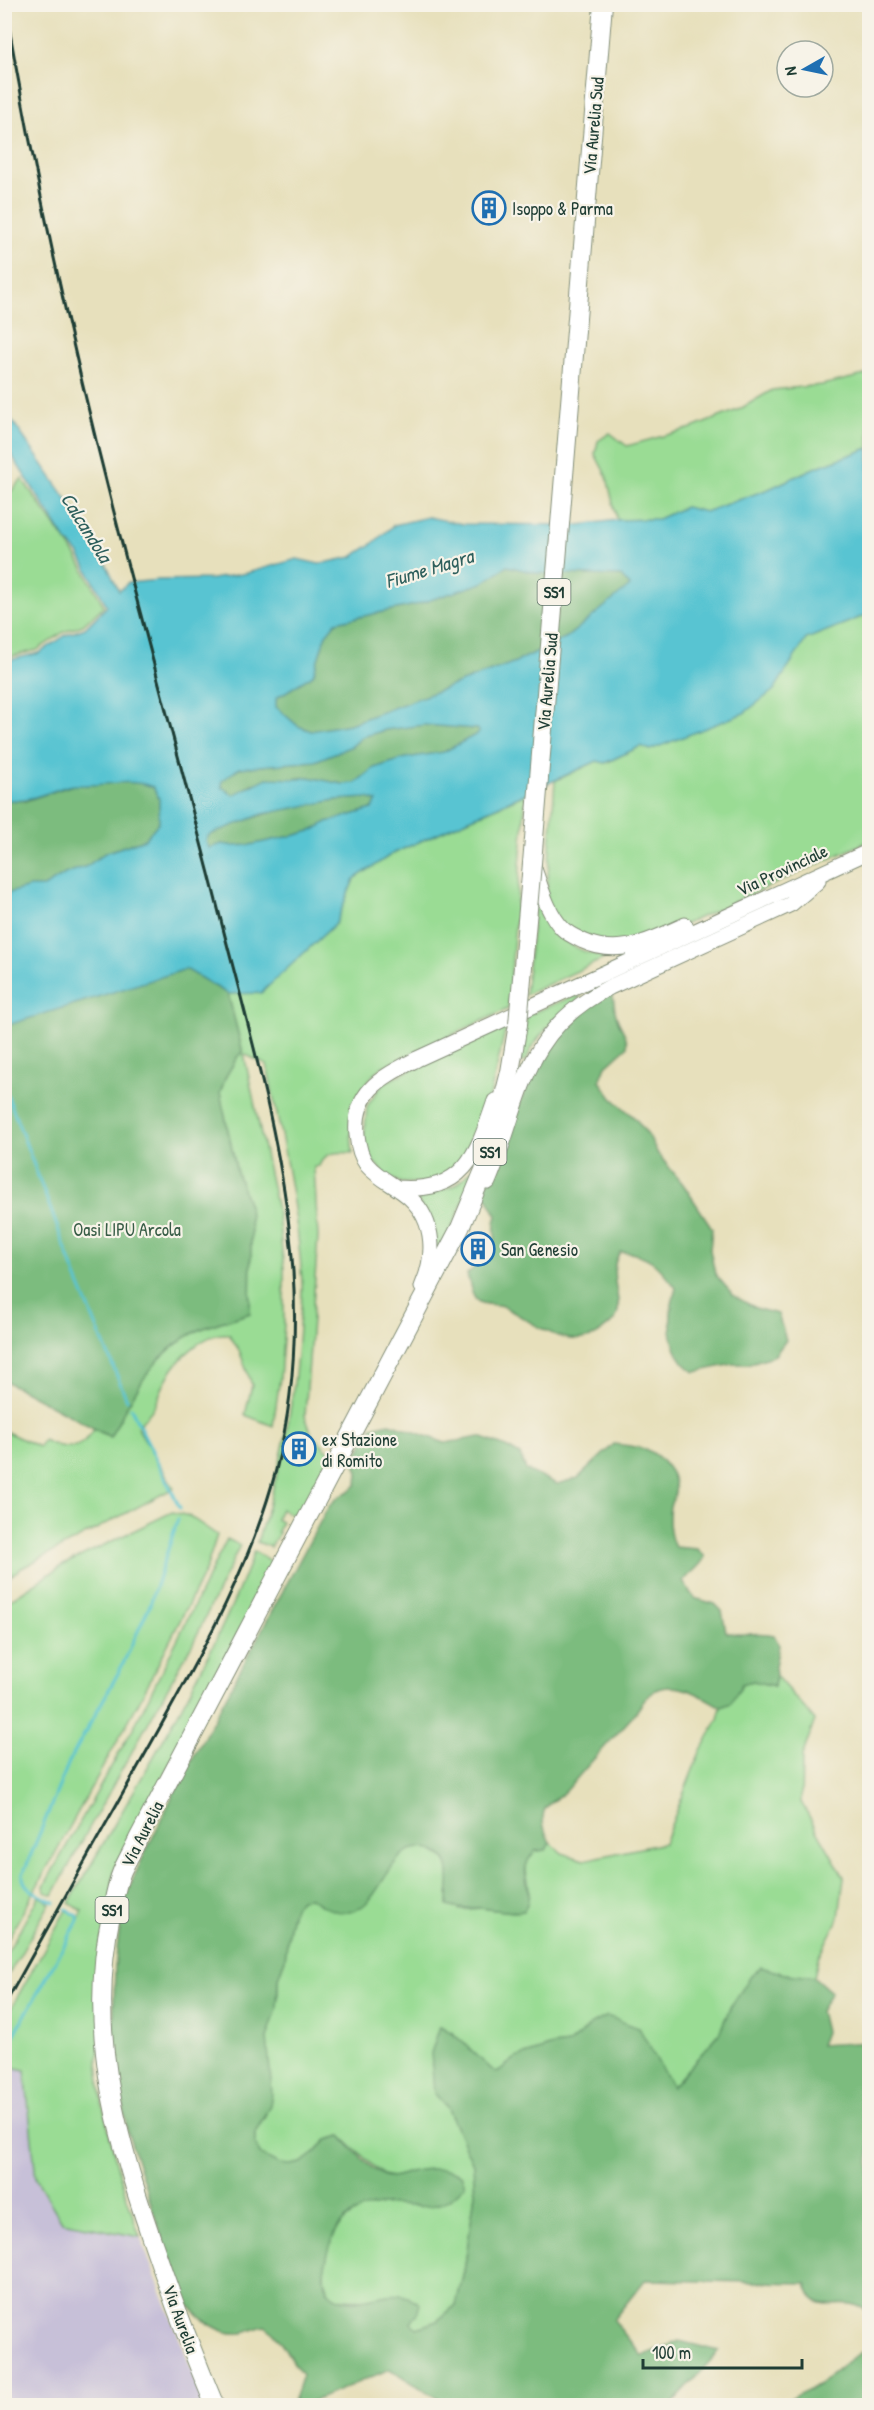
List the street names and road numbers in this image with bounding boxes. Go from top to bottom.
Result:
street label: Via Aurelia Sud [576,76,610,176]
road number: SS1 [538,579,570,605]
street label: Via Aurelia Sud [530,632,564,732]
street label: Via Provinciale [732,838,832,902]
road number: SS1 [474,1139,506,1165]
street label: Via Aurelia [115,1797,169,1871]
road number: SS1 [96,1897,128,1923]
street label: Via Aurelia [157,2281,205,2357]

